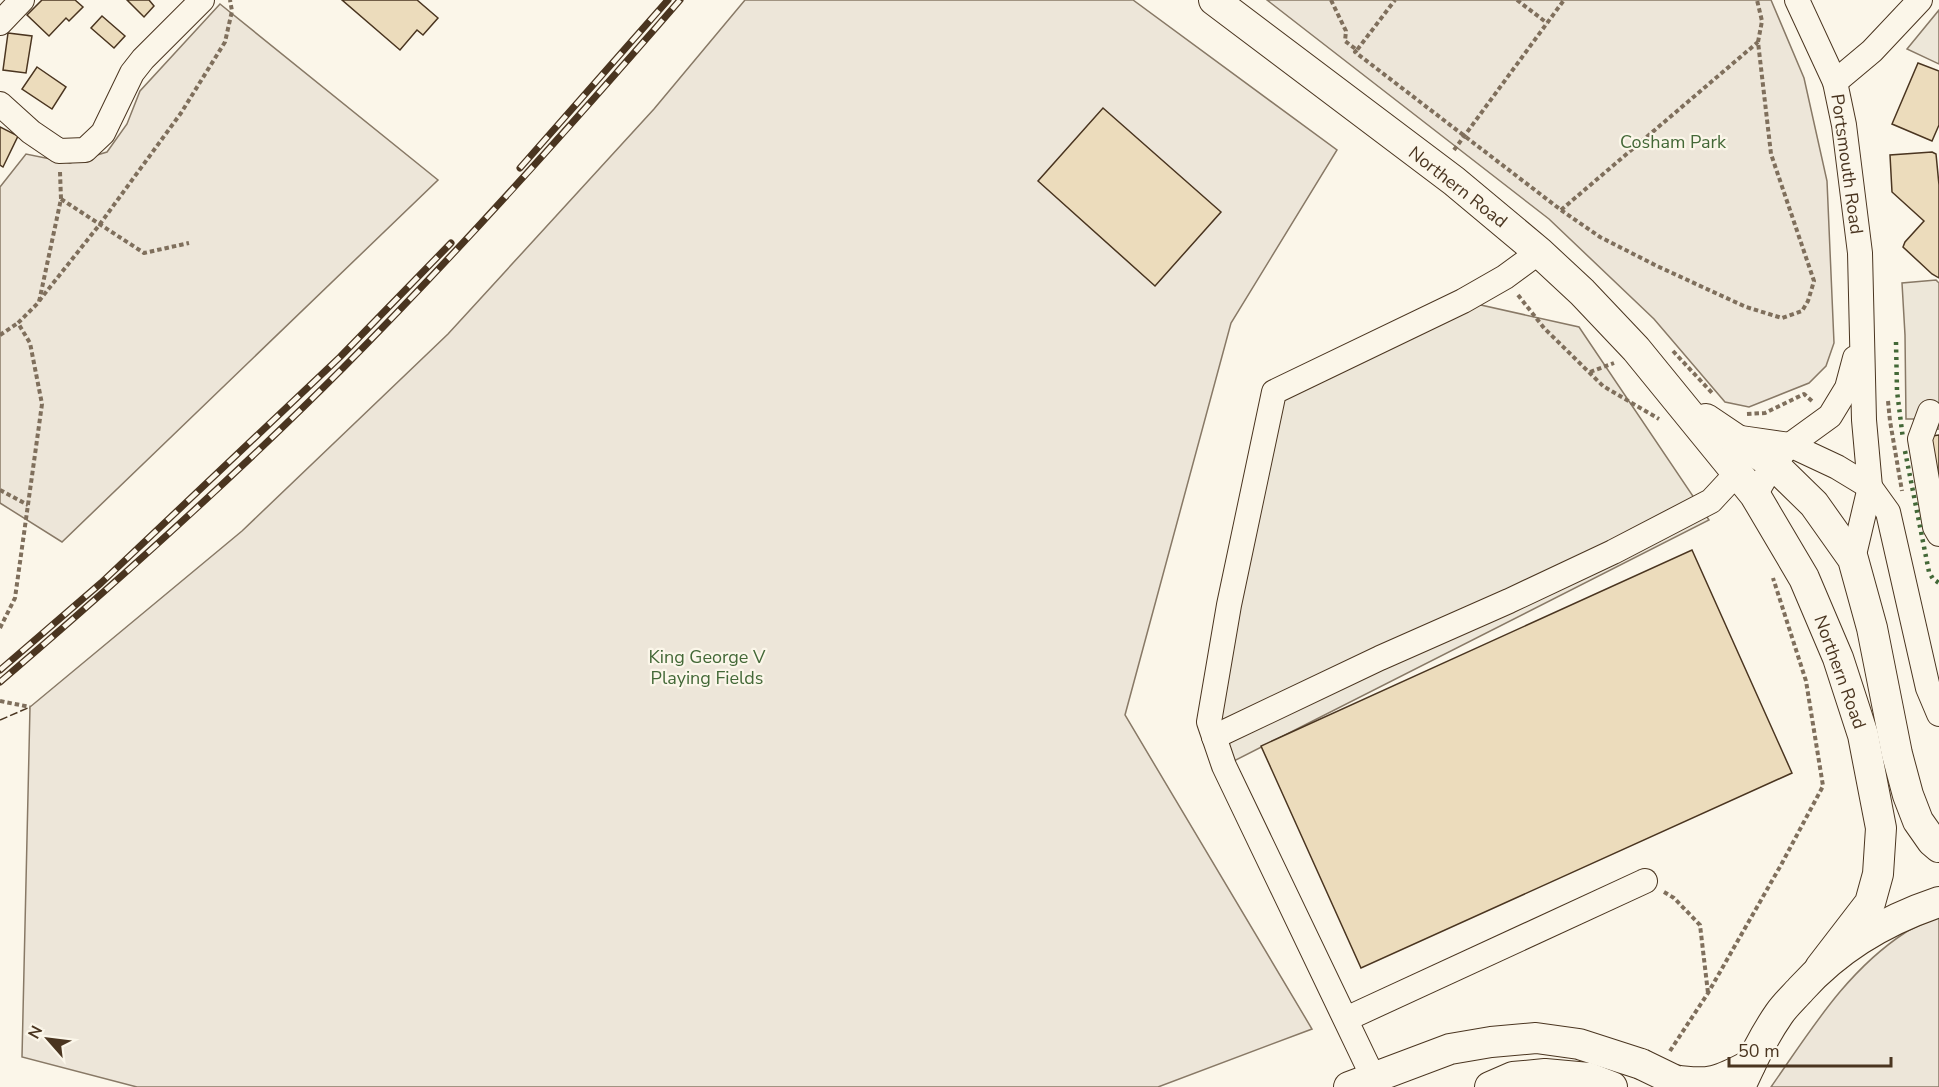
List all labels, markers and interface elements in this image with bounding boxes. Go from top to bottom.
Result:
street label: Portsmouth Road [1825,92,1869,236]
park label: Cosham Park [1620,130,1727,154]
street label: Northern Road [1404,141,1512,233]
street label: Northern Road [1808,612,1872,732]
park label: King George V Playing Fields [649,645,766,690]
north arrow [18,1009,78,1069]
text: N [23,1022,48,1043]
scale bar [1729,1030,1891,1068]
text: 50 m [1738,1039,1780,1063]

